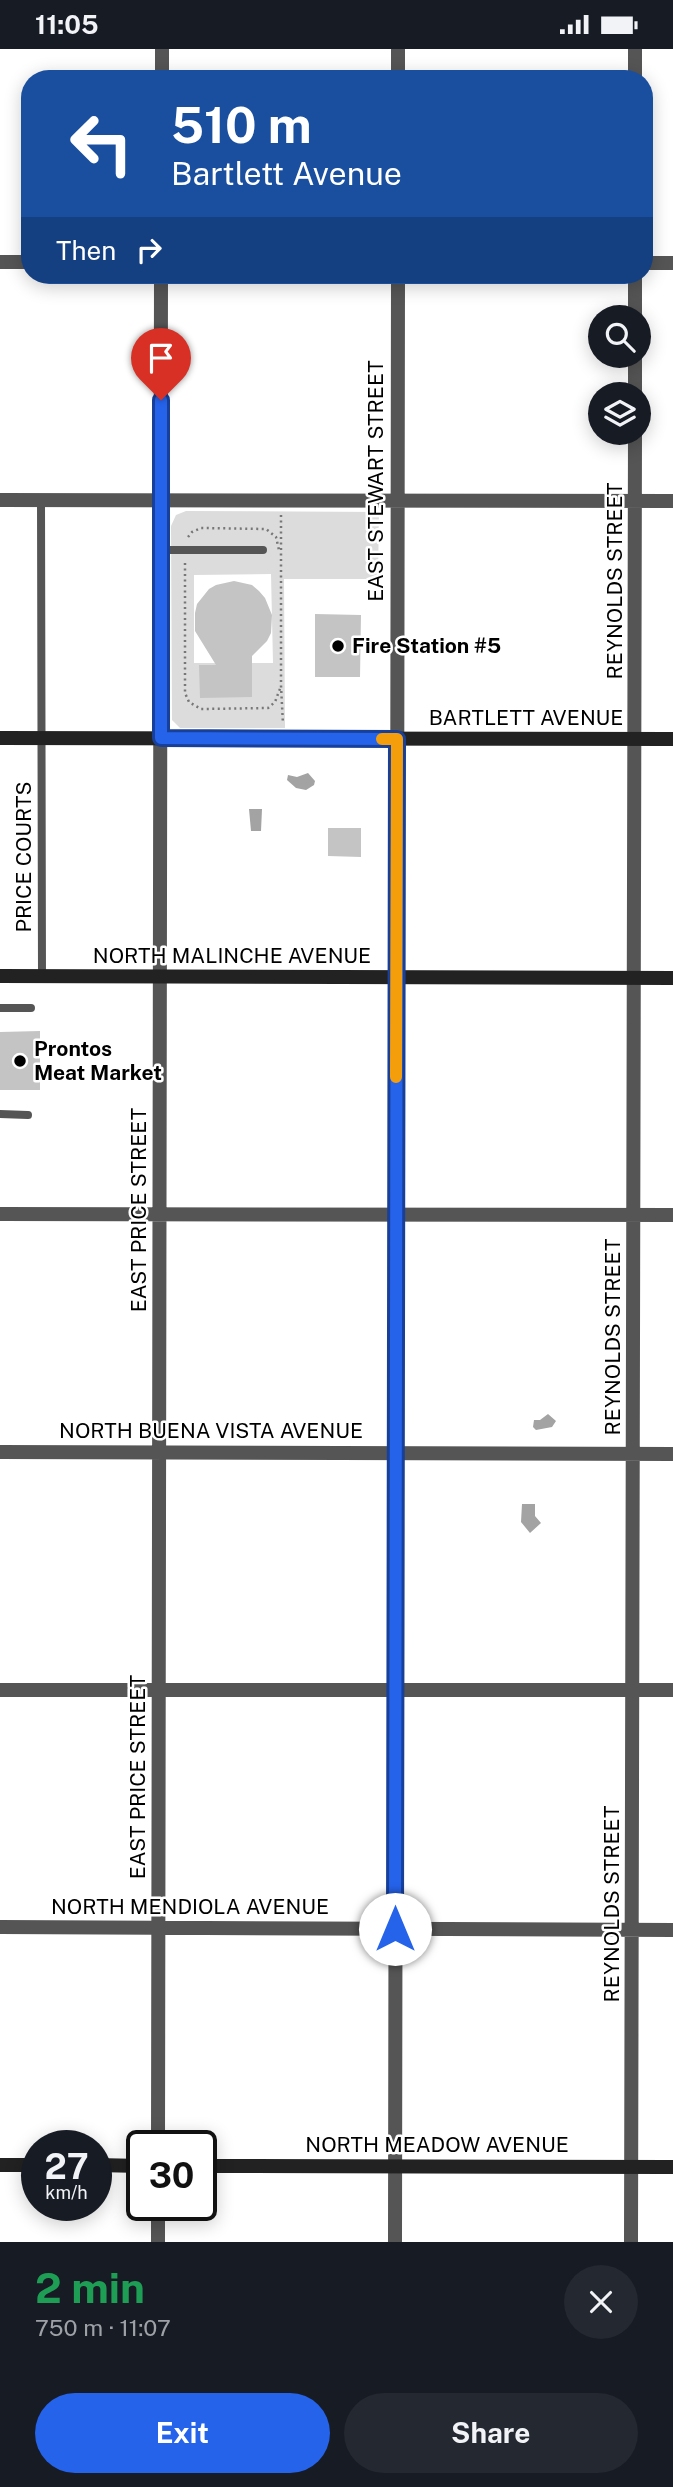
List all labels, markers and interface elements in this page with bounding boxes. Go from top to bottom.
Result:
text: 11:05 [35,9,99,40]
text: 510 m [171,96,312,154]
icon: left [56,98,147,189]
text: Bartlett Avenue [171,155,402,192]
icon: right [130,231,168,269]
text: Then [56,235,116,266]
map controls [588,305,651,445]
button: search [588,305,651,368]
pin [131,328,191,400]
icon: arrive [142,339,180,377]
street label: EAST STEWART STREET [363,360,388,602]
button: layers [588,382,651,445]
street label: REYNOLDS STREET [602,483,627,679]
place label: Fire Station #5 [352,633,501,658]
marker: Fire Station #5 [330,638,346,654]
street label: BARTLETT AVENUE [429,705,623,730]
street label: PRICE COURTS [11,782,36,932]
street label: NORTH MALINCHE AVENUE [93,943,371,968]
place label: Prontos Meat Market [34,1036,162,1085]
marker: Prontos Meat Market [12,1053,28,1069]
street label: EAST PRICE STREET [126,1108,151,1312]
street label: REYNOLDS STREET [600,1239,625,1435]
street label: NORTH BUENA VISTA AVENUE [59,1418,363,1443]
street label: EAST PRICE STREET [125,1675,150,1879]
street label: REYNOLDS STREET [599,1806,624,2002]
position arrow [358,1892,432,1966]
street label: NORTH MENDIOLA AVENUE [51,1894,329,1919]
speed limit sign: 30 [126,2130,217,2221]
street label: NORTH MEADOW AVENUE [305,2132,569,2157]
text: 27 [44,2146,89,2187]
text: km/h [45,2182,88,2203]
text: 2 min [35,2263,145,2312]
button: close [564,2265,638,2339]
text: 750 m · 11:07 [35,2314,171,2341]
button: Exit [35,2393,330,2473]
button: Share [344,2393,638,2473]

